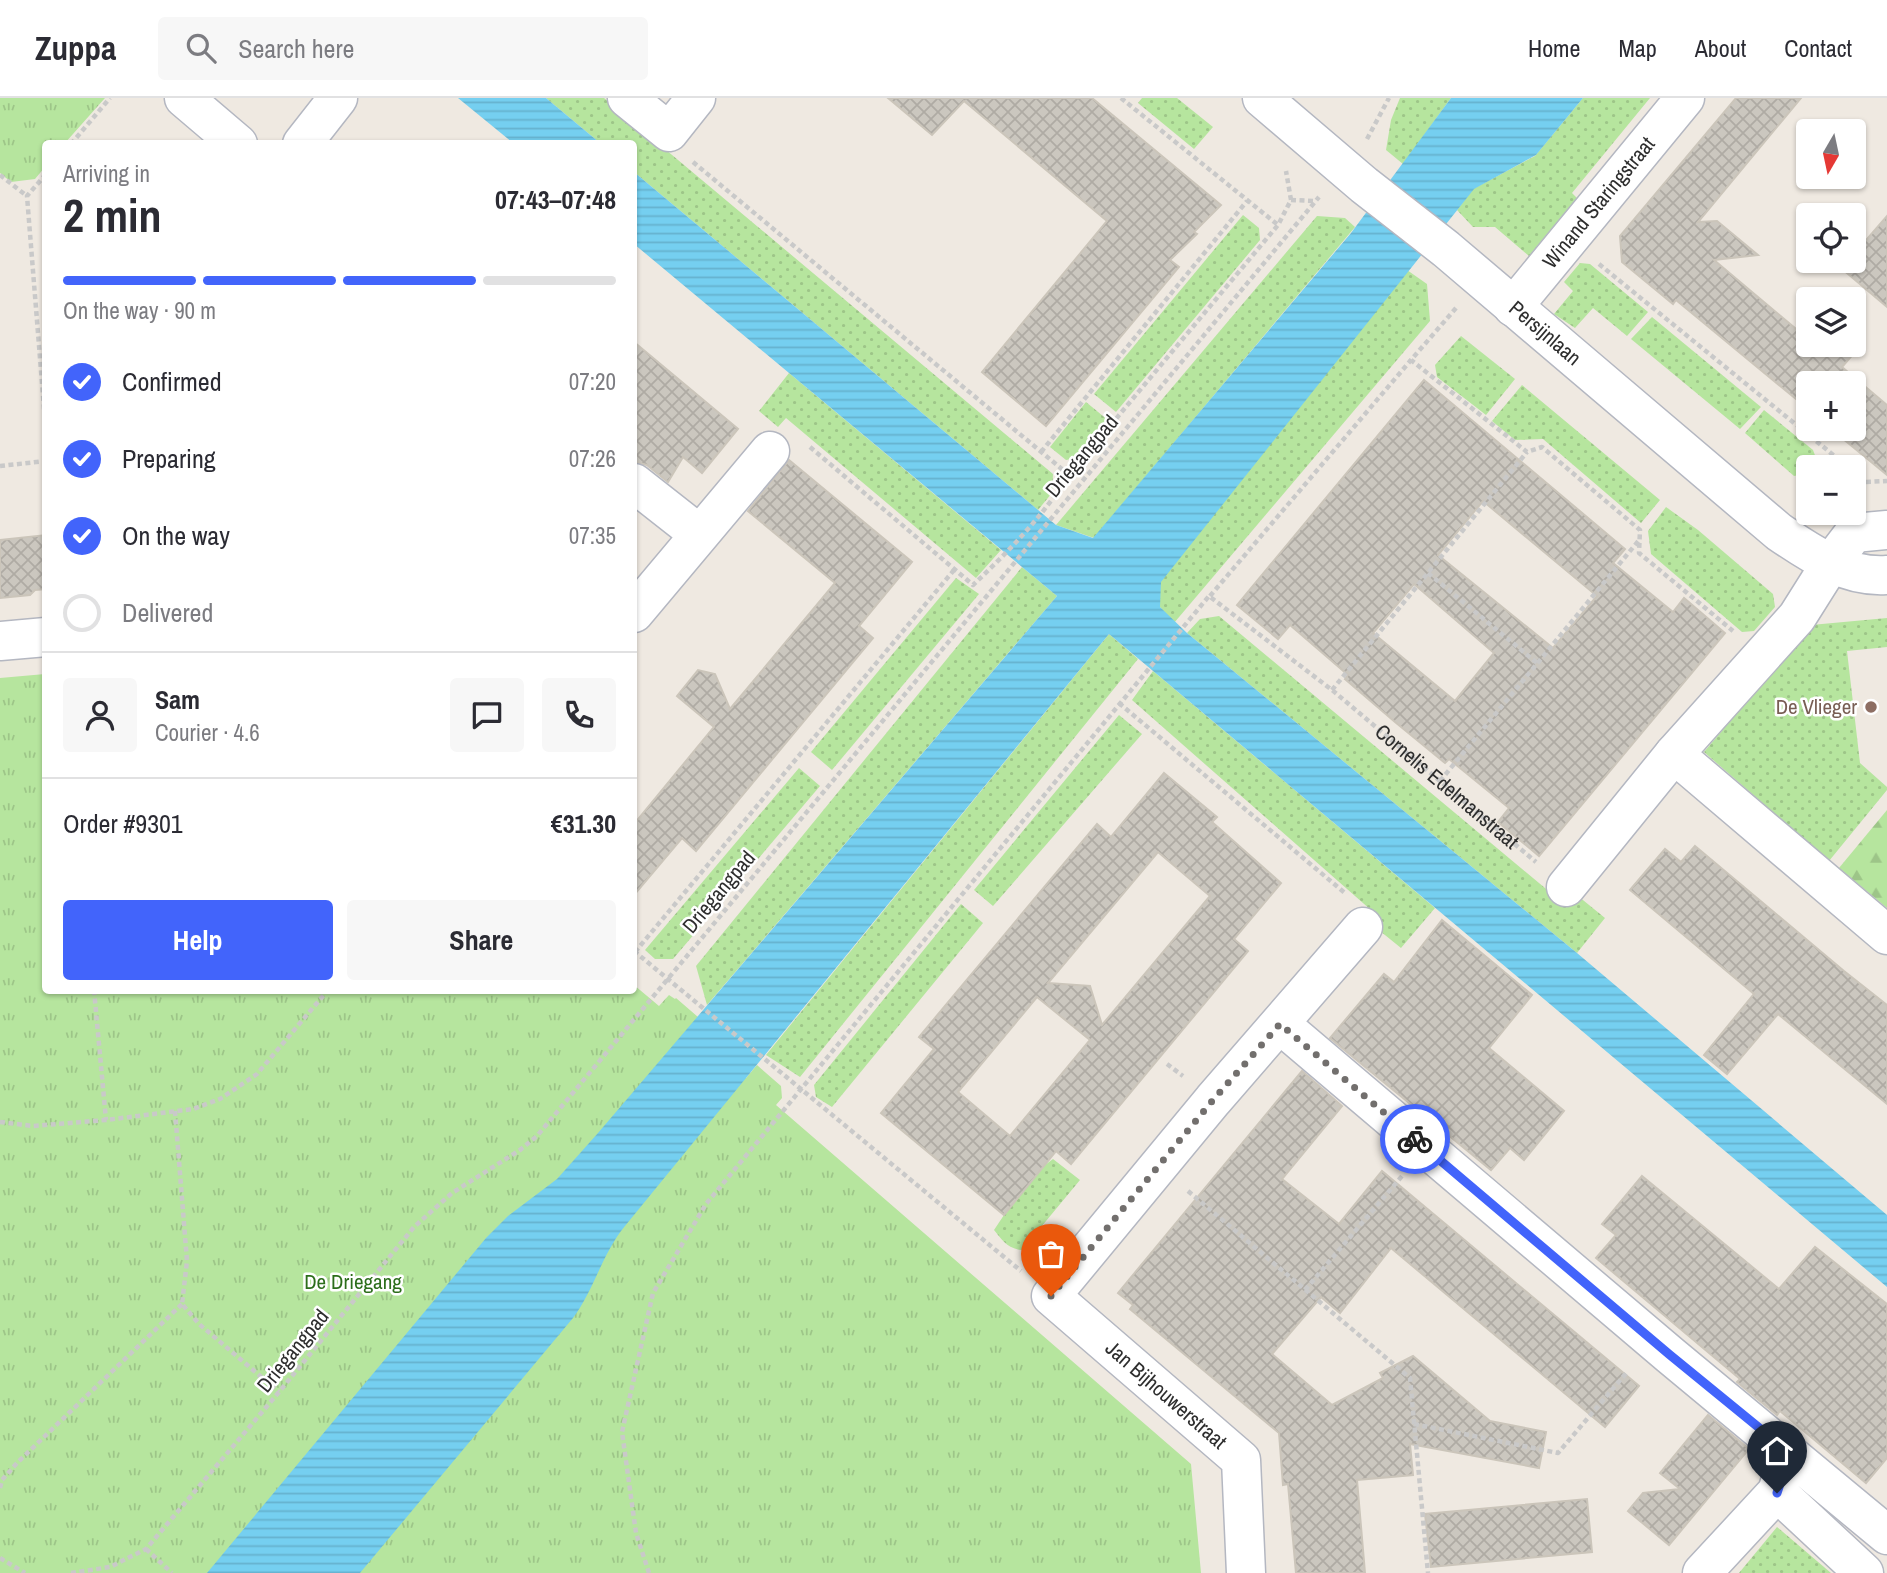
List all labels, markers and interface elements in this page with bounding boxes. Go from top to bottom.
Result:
search box [158,17,648,80]
text: Zuppa [35,26,116,70]
icon: search [182,29,220,67]
text: Search here [238,31,354,66]
text: Home [1528,32,1580,64]
text: Map [1618,32,1657,64]
text: About [1695,32,1746,64]
text: Contact [1784,32,1852,64]
north arrow [1796,119,1866,189]
map controls [1796,119,1866,525]
street label: Winand Staringstraat [1535,130,1661,275]
text: Arriving in [63,158,150,189]
text: 07:43–07:48 [495,182,616,217]
text: 2 min [63,184,162,246]
button: locate [1796,203,1866,273]
button: layers [1796,287,1866,357]
street label: Persijnlaan [1503,294,1588,372]
text: On the way · 90 m [63,295,216,326]
icon: check [63,363,101,401]
text: Confirmed [122,364,222,399]
text: 07:20 [569,366,616,397]
button: + [1796,371,1866,441]
street label: Driegangpad [1039,408,1125,503]
icon: check [63,440,101,478]
text: Preparing [122,441,216,476]
text: 07:26 [569,443,616,474]
button: − [1796,455,1866,525]
icon: check [63,517,101,555]
text: On the way [122,518,230,553]
text: 07:35 [569,520,616,551]
text: Delivered [122,595,213,630]
button: person [63,678,137,752]
button: chat [450,678,524,752]
button: phone [542,678,616,752]
text: Sam [155,682,200,717]
place label: De Vlieger [1776,692,1857,721]
marker: De Vlieger [1863,699,1879,715]
text: Courier · 4.6 [155,717,260,748]
street label: Cornelis Edelmanstraat [1369,717,1525,856]
text: Order #9301 [63,806,183,841]
text: €31.30 [551,806,616,841]
street label: Driegangpad [676,844,762,939]
button: Help [63,900,333,980]
button: Share [347,900,616,980]
courier [1380,1104,1450,1174]
icon: bike [1396,1120,1434,1158]
pin [1021,1224,1081,1296]
icon: bag [1032,1235,1070,1273]
park label: De Driegang [304,1267,402,1296]
street label: Driegangpad [250,1303,335,1398]
street label: Jan Bijhouwerstraat [1099,1334,1233,1456]
pin [1747,1421,1807,1493]
icon: home [1758,1432,1796,1470]

